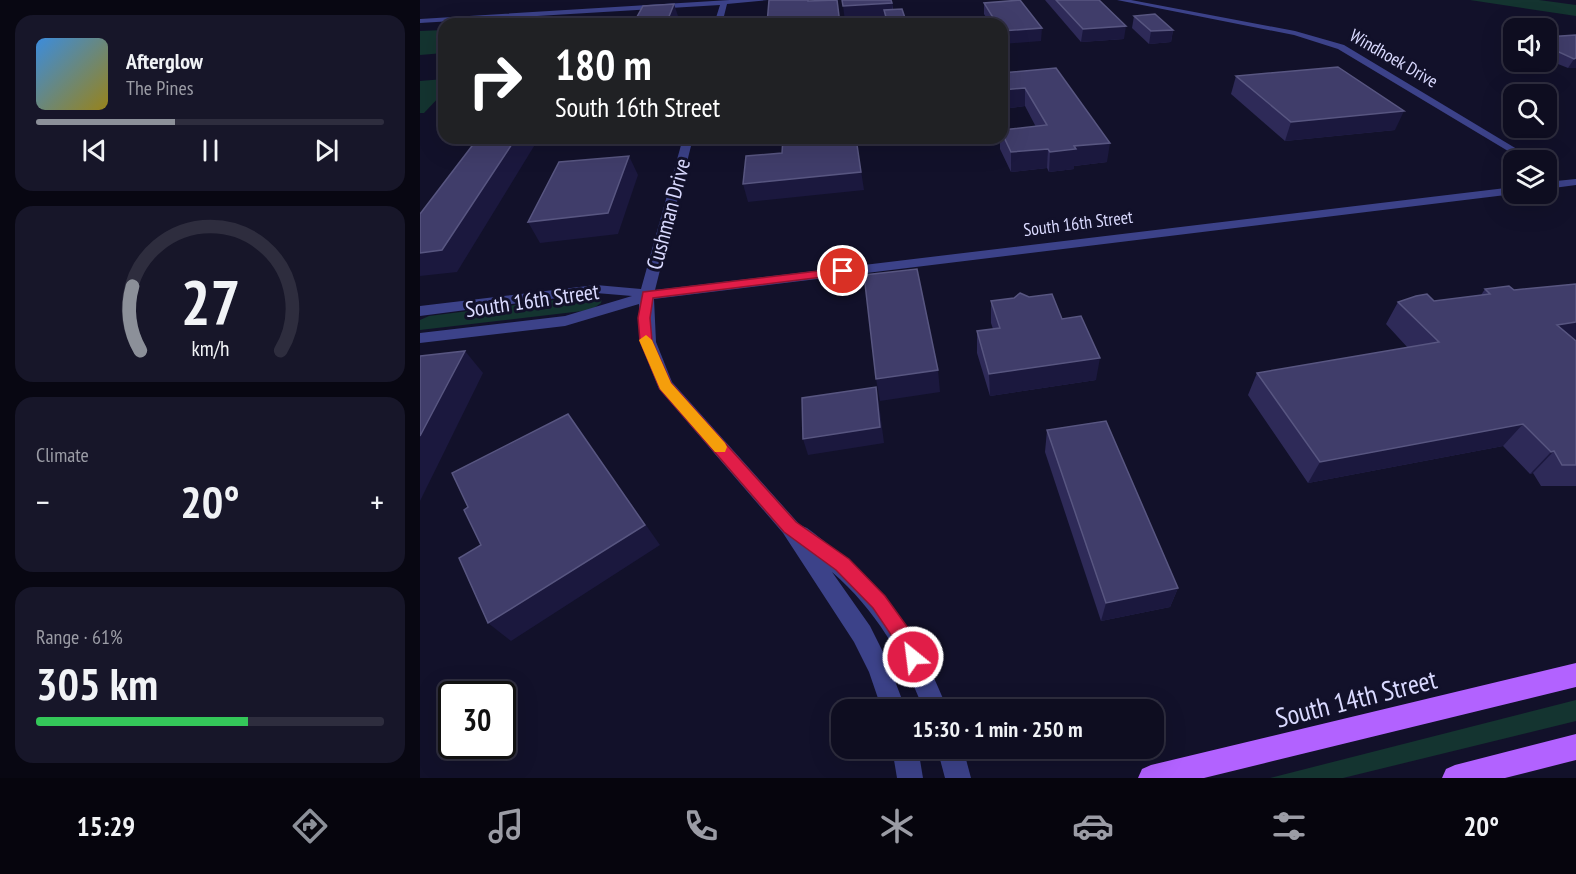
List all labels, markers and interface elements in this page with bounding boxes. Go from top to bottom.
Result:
map controls [1503,18,1557,204]
button: sound [1503,18,1557,72]
street label: Windhoek Drive [1346,24,1442,92]
text: 180 m [555,37,652,92]
icon: right [456,42,534,120]
text: Afterglow [126,47,203,75]
text: The Pines [126,75,193,101]
button: search [1503,84,1557,138]
text: South 16th Street [555,90,720,124]
icon: previous [78,134,111,167]
icon: pause [194,134,227,167]
icon: next [310,134,343,167]
button: layers [1503,150,1557,204]
street label: Cushman Drive [640,155,696,273]
street label: South 16th Street [1022,205,1134,241]
pin [817,245,868,296]
icon: arrive [826,254,859,287]
text: 27 [180,261,240,342]
street label: South 16th Street [463,277,601,323]
text: km/h [191,334,229,362]
text: Climate [36,442,89,468]
text: 20° [180,472,240,530]
text: − [36,480,50,523]
text: + [370,480,384,523]
text: Range · 61% [36,624,123,650]
position arrow [881,625,945,689]
text: 305 km [36,654,158,712]
street label: South 14th Street [1272,661,1441,734]
speed limit sign: 30 [438,681,516,759]
text: 15:30 · 1 min · 250 m [912,715,1083,743]
icon: directions [289,805,331,847]
icon: music [485,805,527,847]
icon: phone [680,805,722,847]
icon: climate [876,805,918,847]
icon: car [1072,805,1114,847]
icon: filters [1268,805,1310,847]
text: 15:29 [77,809,135,843]
text: 20° [1463,809,1499,843]

